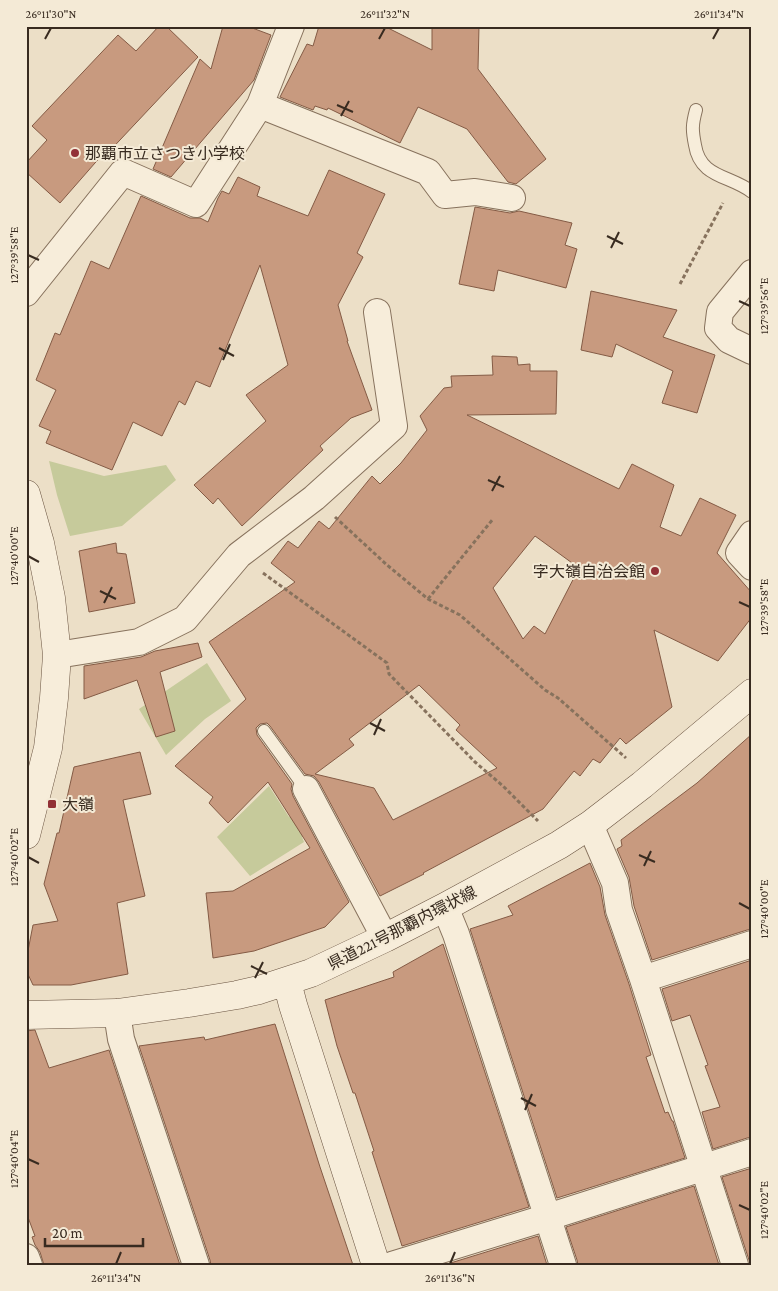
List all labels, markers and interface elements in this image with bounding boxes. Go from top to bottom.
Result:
text: 26°11'30"N [26,7,76,21]
text: 26°11'32"N [360,7,410,21]
text: 26°11'34"N [694,7,744,21]
place label: 那覇市立さつき小学校 [85,145,245,162]
marker: 那覇市立さつき小学校 [69,147,81,159]
text: 127°39'58"E [7,226,21,283]
text: 127°39'56"E [757,277,771,334]
text: 127°40'00"E [7,526,21,585]
place label: 字大嶺自治会館 [533,563,645,580]
marker: 字大嶺自治会館 [649,565,661,577]
text: 127°39'58"E [757,578,771,635]
place label: 大嶺 [62,796,94,813]
marker: 大嶺 [46,798,58,810]
text: 127°40'02"E [7,828,21,886]
text: 127°40'00"E [757,879,771,938]
street label: 県道221号那覇内環状線 [325,883,479,973]
text: 127°40'04"E [7,1129,21,1188]
text: 127°40'02"E [757,1181,771,1239]
scale bar [45,1216,142,1248]
text: 20 m [52,1225,83,1241]
text: 26°11'34"N [91,1271,141,1285]
text: 26°11'36"N [425,1271,475,1285]

